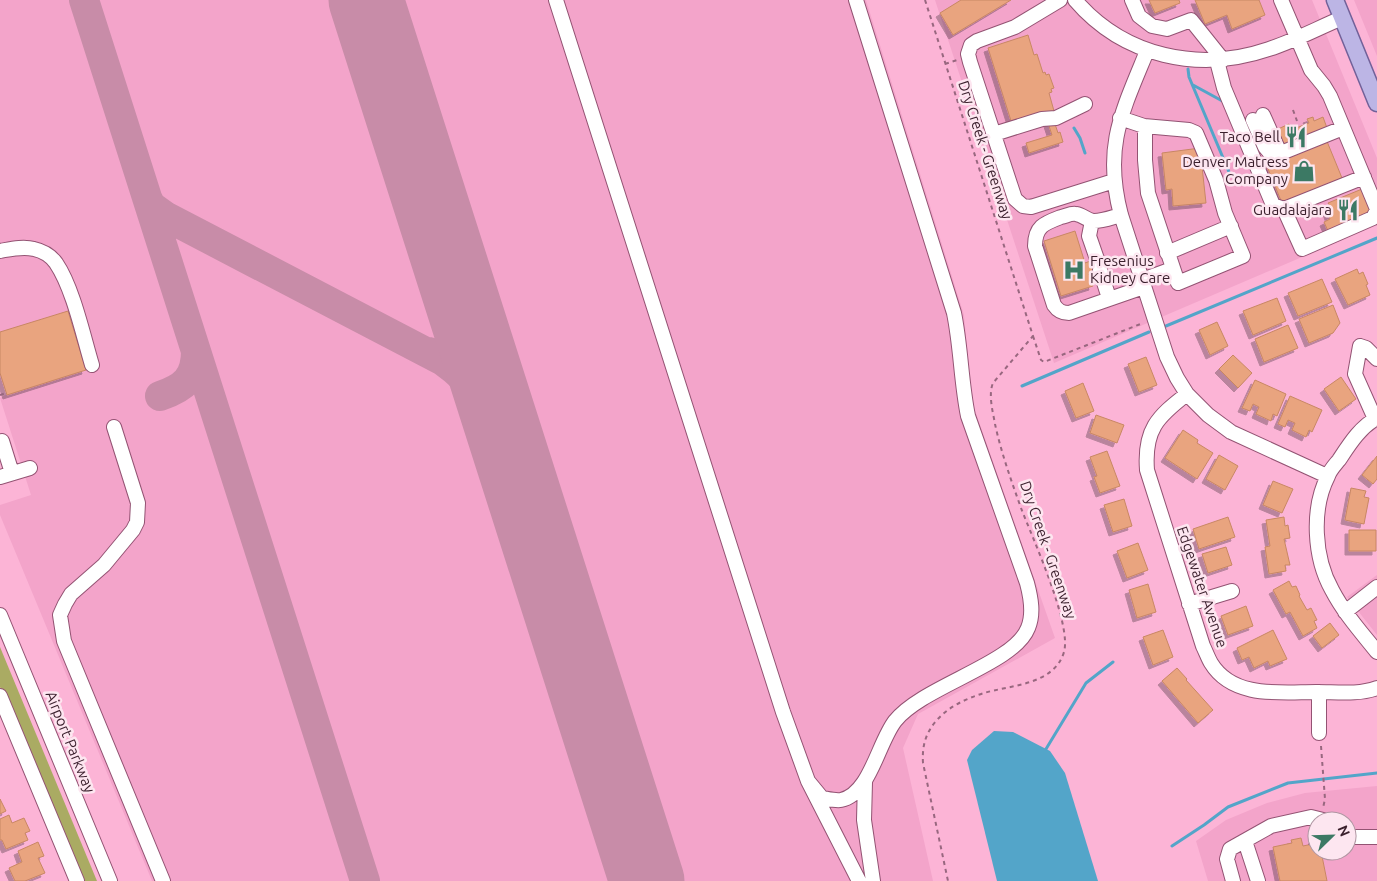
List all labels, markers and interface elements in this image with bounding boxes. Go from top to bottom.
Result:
street label: Dry Creek - Greenway [955,78,1016,221]
restaurant icon: Taco Bell [1283,124,1309,150]
place label: Taco Bell [1220,128,1280,145]
place label: Denver Matress Company [1182,153,1288,187]
shop icon: Denver Matress Company [1291,158,1317,184]
restaurant icon: Guadalajara [1335,197,1361,223]
place label: Guadalajara [1253,201,1332,218]
place label: Fresenius Kidney Care [1090,252,1170,286]
hospital icon: Fresenius Kidney Care [1061,257,1087,283]
street label: Dry Creek - Greenway [1017,479,1080,621]
street label: Edgewater Avenue [1174,524,1231,650]
street label: Airport Parkway [42,689,99,795]
north arrow [1307,811,1357,861]
text: N [1335,823,1353,839]

